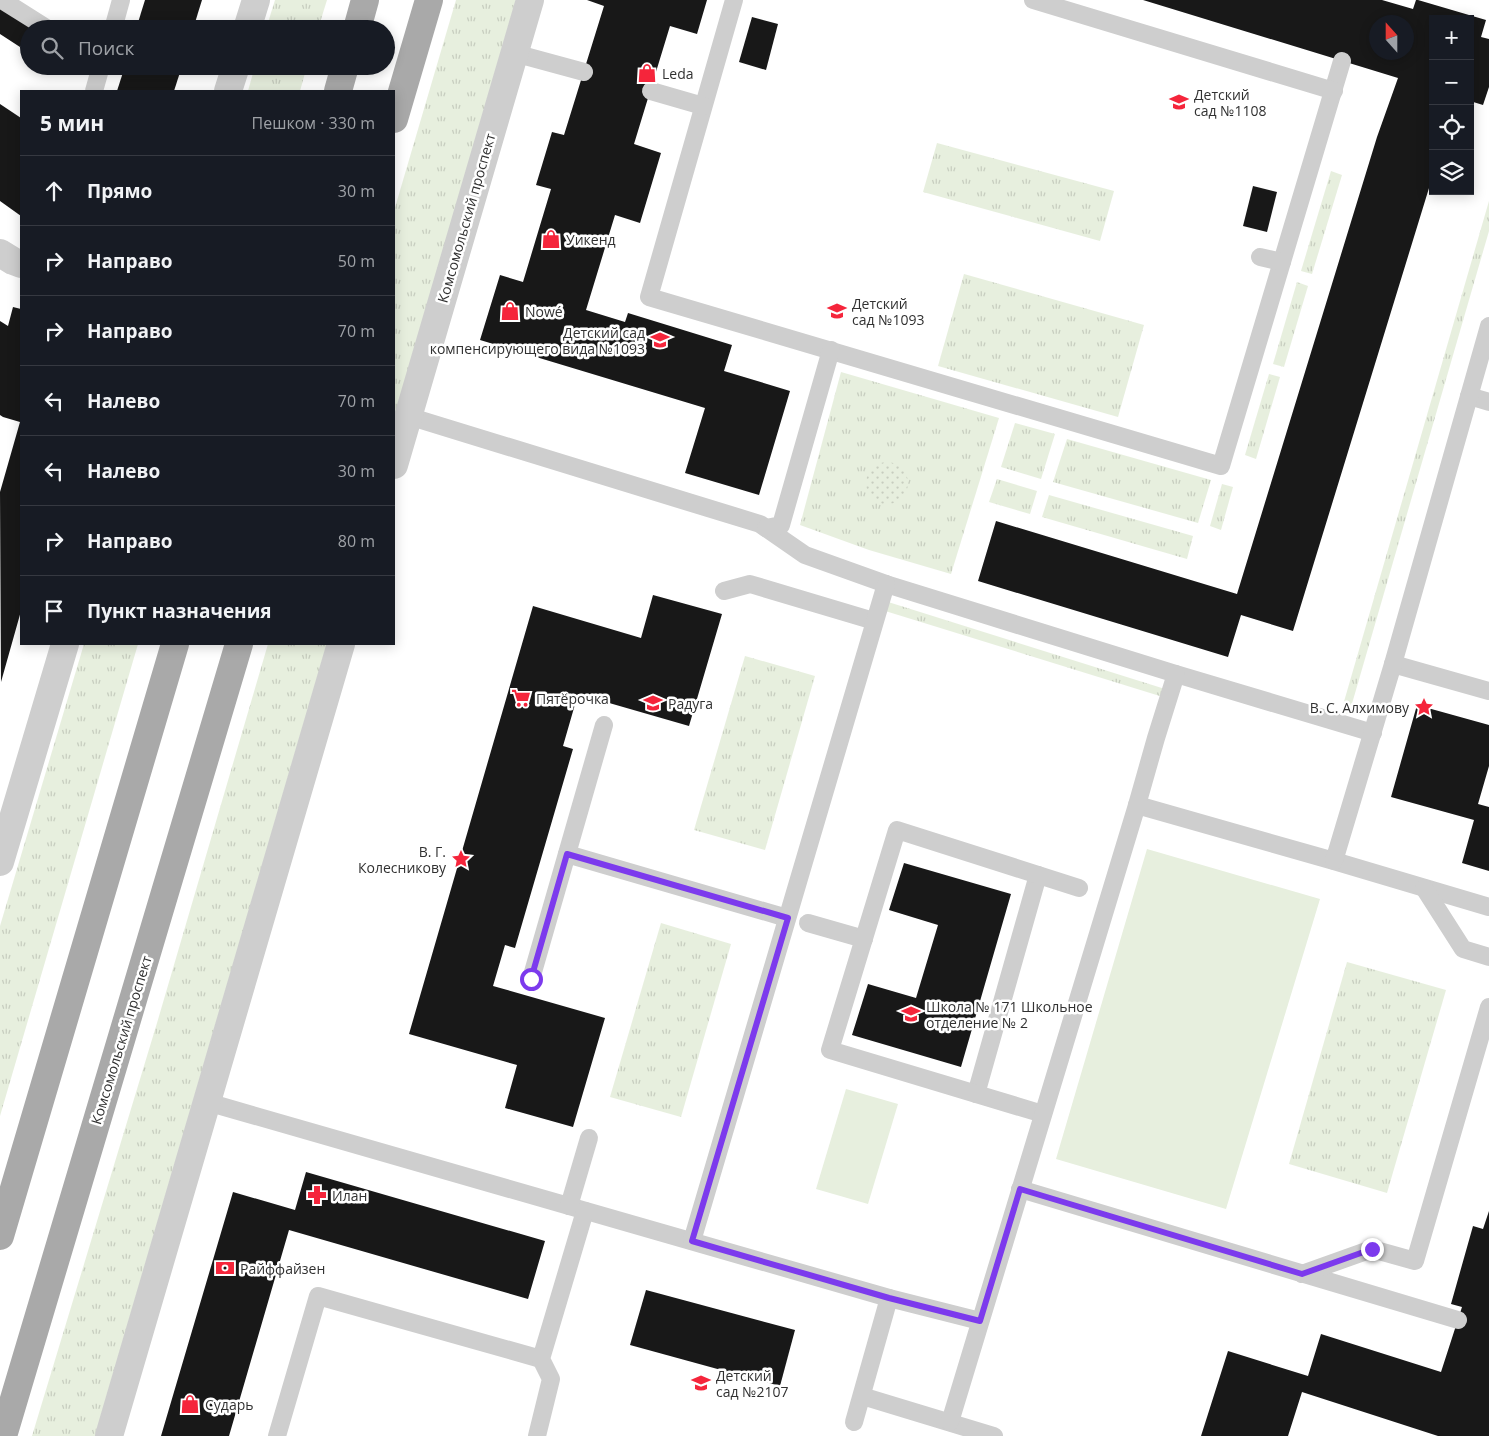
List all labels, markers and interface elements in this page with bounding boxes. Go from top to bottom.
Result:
north arrow [1369,15,1414,60]
map controls [1429,15,1474,195]
button: + [1429,15,1474,60]
search box [20,20,395,75]
icon: search [38,34,66,62]
text: Поиск [78,35,134,61]
button: − [1429,60,1474,105]
shop icon: Leda [636,62,658,84]
place label: Leda [662,64,694,83]
place label: Детский сад №1108 [1194,85,1266,120]
school or university icon: Детский сад №1108 [1168,91,1190,113]
button: locate [1429,105,1474,150]
text: 5 мин [40,109,104,137]
text: Пешком · 330 m [252,112,375,134]
street label: Комсомольский проспект [433,131,499,305]
button: layers [1429,150,1474,195]
icon: ahead [40,177,68,205]
text: Прямо [87,178,152,204]
text: 30 m [338,180,375,202]
shop icon: Уикенд [540,228,562,250]
place label: Уикенд [566,230,616,249]
icon: right [40,247,68,275]
text: Направо [87,248,173,274]
text: 50 m [338,250,375,272]
place label: Детский сад №1093 [852,294,924,329]
shop icon: Nowé [499,300,521,322]
school or university icon: Детский сад №1093 [826,300,848,322]
place label: Nowé [525,302,563,321]
icon: right [40,317,68,345]
text: Направо [87,318,173,344]
text: 70 m [338,320,375,342]
place label: Детский сад компенсирующего вида №1093 [430,323,645,358]
school or university icon: Детский сад компенсирующего вида №1093 [649,329,671,351]
icon: left [40,387,68,415]
text: Налево [87,388,160,414]
text: 70 m [338,390,375,412]
icon: left [40,457,68,485]
text: Налево [87,458,160,484]
text: 30 m [338,460,375,482]
icon: right [40,527,68,555]
text: Направо [87,528,173,554]
text: 80 m [338,530,375,552]
icon: arrive [40,597,68,625]
text: Пункт назначения [87,598,272,624]
supermarket icon: Пятёрочка [510,687,532,709]
place label: Пятёрочка [536,689,609,708]
school or university icon: Радуга [642,692,664,714]
place label: Радуга [668,694,713,713]
place icon: В. С. Алхимову [1413,696,1435,718]
place label: В. С. Алхимову [1310,698,1410,717]
place label: В. Г. Колесникову [358,842,447,877]
place icon: В. Г. Колесникову [450,848,472,870]
street label: Комсомольский проспект [86,953,156,1127]
route start [520,968,543,991]
place label: Школа № 171 Школьное отделение № 2 [926,997,1093,1032]
school or university icon: Школа № 171 Школьное отделение № 2 [900,1003,922,1025]
pharmacy icon: Илан [306,1184,328,1206]
place label: Илан [332,1186,367,1205]
route end [1361,1238,1384,1261]
bank icon: Райффайзен [214,1257,236,1279]
place label: Райффайзен [240,1259,325,1278]
place label: Детский сад №2107 [716,1366,788,1401]
school or university icon: Детский сад №2107 [690,1372,712,1394]
shop icon: Сударь [179,1393,201,1415]
place label: Сударь [205,1395,253,1414]

